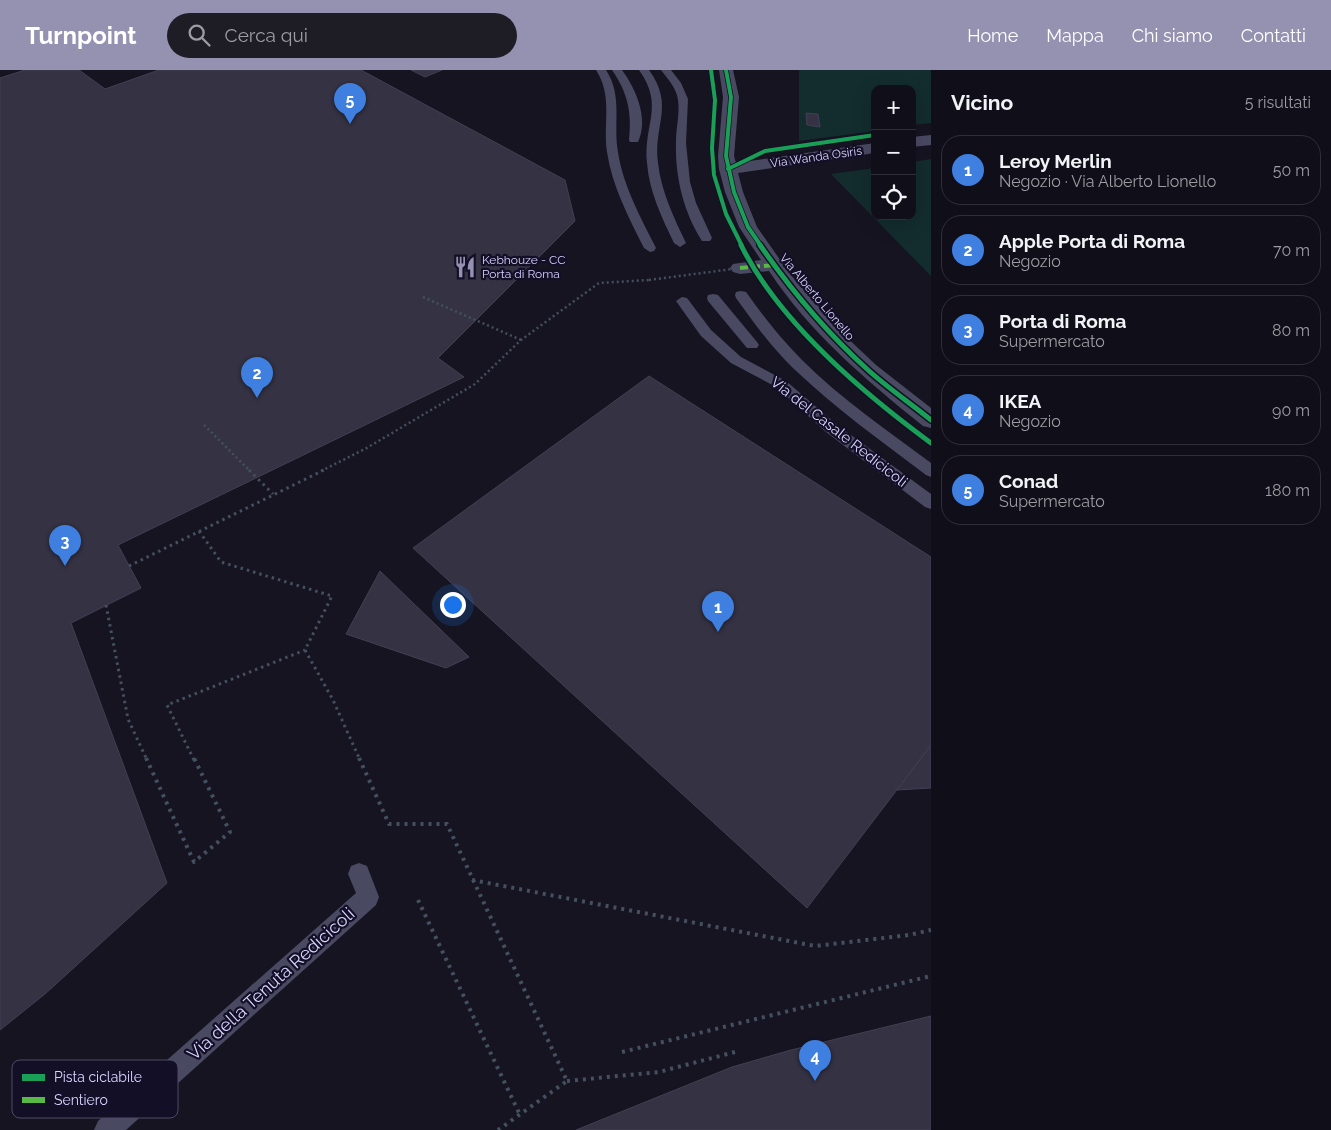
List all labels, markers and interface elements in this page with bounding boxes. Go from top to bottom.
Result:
search box [167,13,517,58]
text: Turnpoint [25,21,137,50]
icon: search [185,21,213,49]
text: Cerca qui [225,24,308,46]
text: Home [967,25,1018,46]
text: Mappa [1046,25,1104,46]
text: Chi siamo [1132,25,1213,46]
text: Contatti [1241,25,1306,46]
pin: 5 [334,83,366,124]
map controls [871,85,916,220]
button: + [871,85,916,130]
text: Vicino [951,90,1013,115]
text: 5 risultati [1245,93,1311,112]
button: − [871,130,916,175]
street label: Via Wanda Osiris [769,144,863,170]
text: Leroy Merlin [999,150,1112,172]
text: 1 [964,161,972,180]
text: 50 m [1273,161,1310,180]
text: Negozio · Via Alberto Lionello [999,172,1216,191]
button: locate [871,175,916,220]
text: Apple Porta di Roma [999,230,1185,252]
text: 2 [963,241,973,260]
text: 70 m [1273,241,1310,260]
street label: Via Alberto Lionello [777,251,857,343]
text: Negozio [999,252,1061,271]
place label: Kebhouze - CC Porta di Roma [482,253,565,281]
restaurant icon: Kebhouze - CC Porta di Roma [452,254,478,280]
text: Porta di Roma [999,310,1126,332]
text: 3 [964,321,972,340]
text: 80 m [1272,321,1310,340]
text: Supermercato [999,332,1105,351]
pin: 2 [241,357,273,398]
street label: Via del Casale Redicicoli [767,373,911,491]
text: IKEA [999,390,1041,412]
text: 4 [963,401,973,420]
text: 90 m [1272,401,1310,420]
text: Negozio [999,412,1061,431]
text: Conad [999,470,1058,492]
text: 5 [964,481,972,500]
text: 180 m [1265,481,1310,500]
text: Supermercato [999,492,1105,511]
pin: 3 [49,525,81,566]
pin: 1 [702,591,734,632]
your location [440,592,466,618]
street label: Via della Tenuta Redicicoli [183,903,358,1064]
pin: 4 [799,1040,831,1081]
legend [12,1060,178,1118]
text: Pista ciclabile [54,1069,142,1085]
text: Sentiero [54,1092,108,1108]

